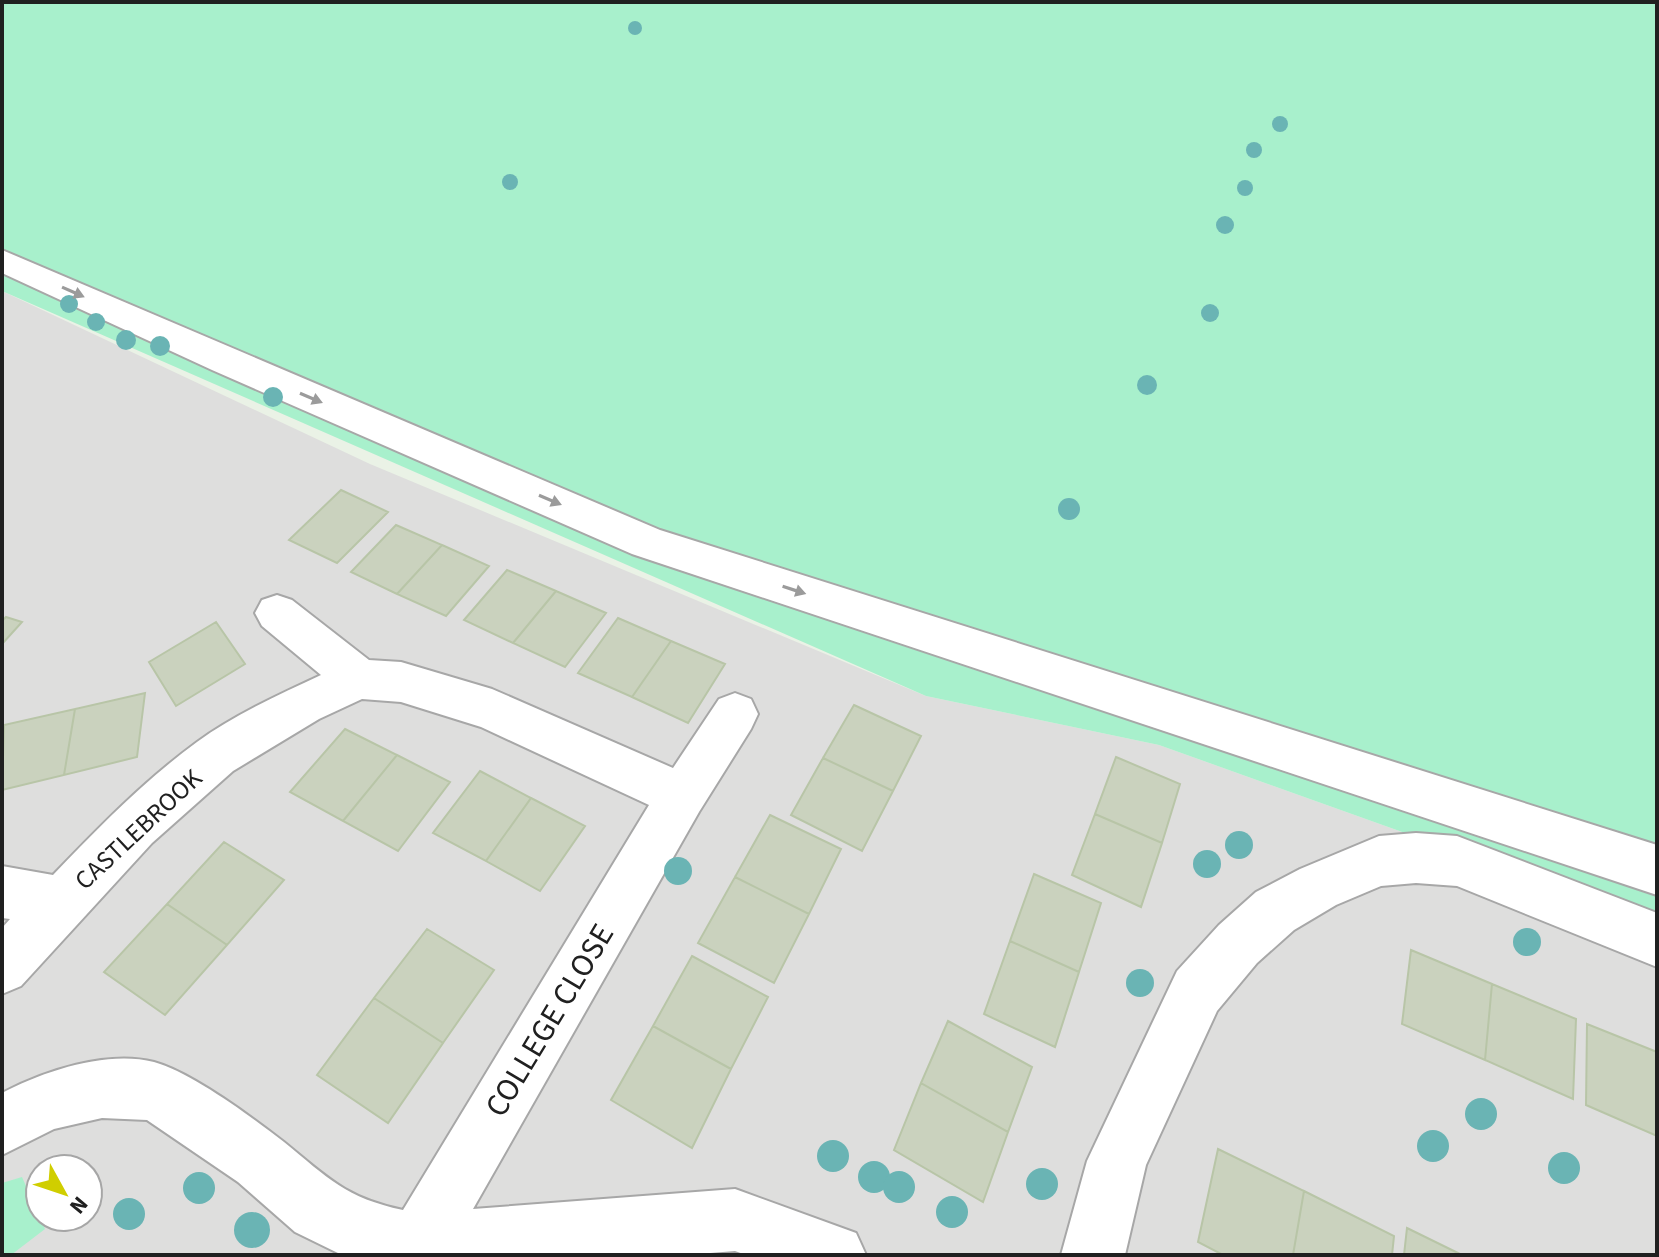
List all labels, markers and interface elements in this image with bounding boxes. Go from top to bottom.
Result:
one-way arrow [61,286,85,299]
one-way arrow [299,391,323,404]
one-way arrow [538,494,562,507]
one-way arrow [782,584,806,596]
street label: CASTLEBROOK [66,760,210,898]
street label: COLLEGE CLOSE [474,915,626,1126]
north arrow [24,1153,104,1233]
text: N [62,1189,96,1221]

